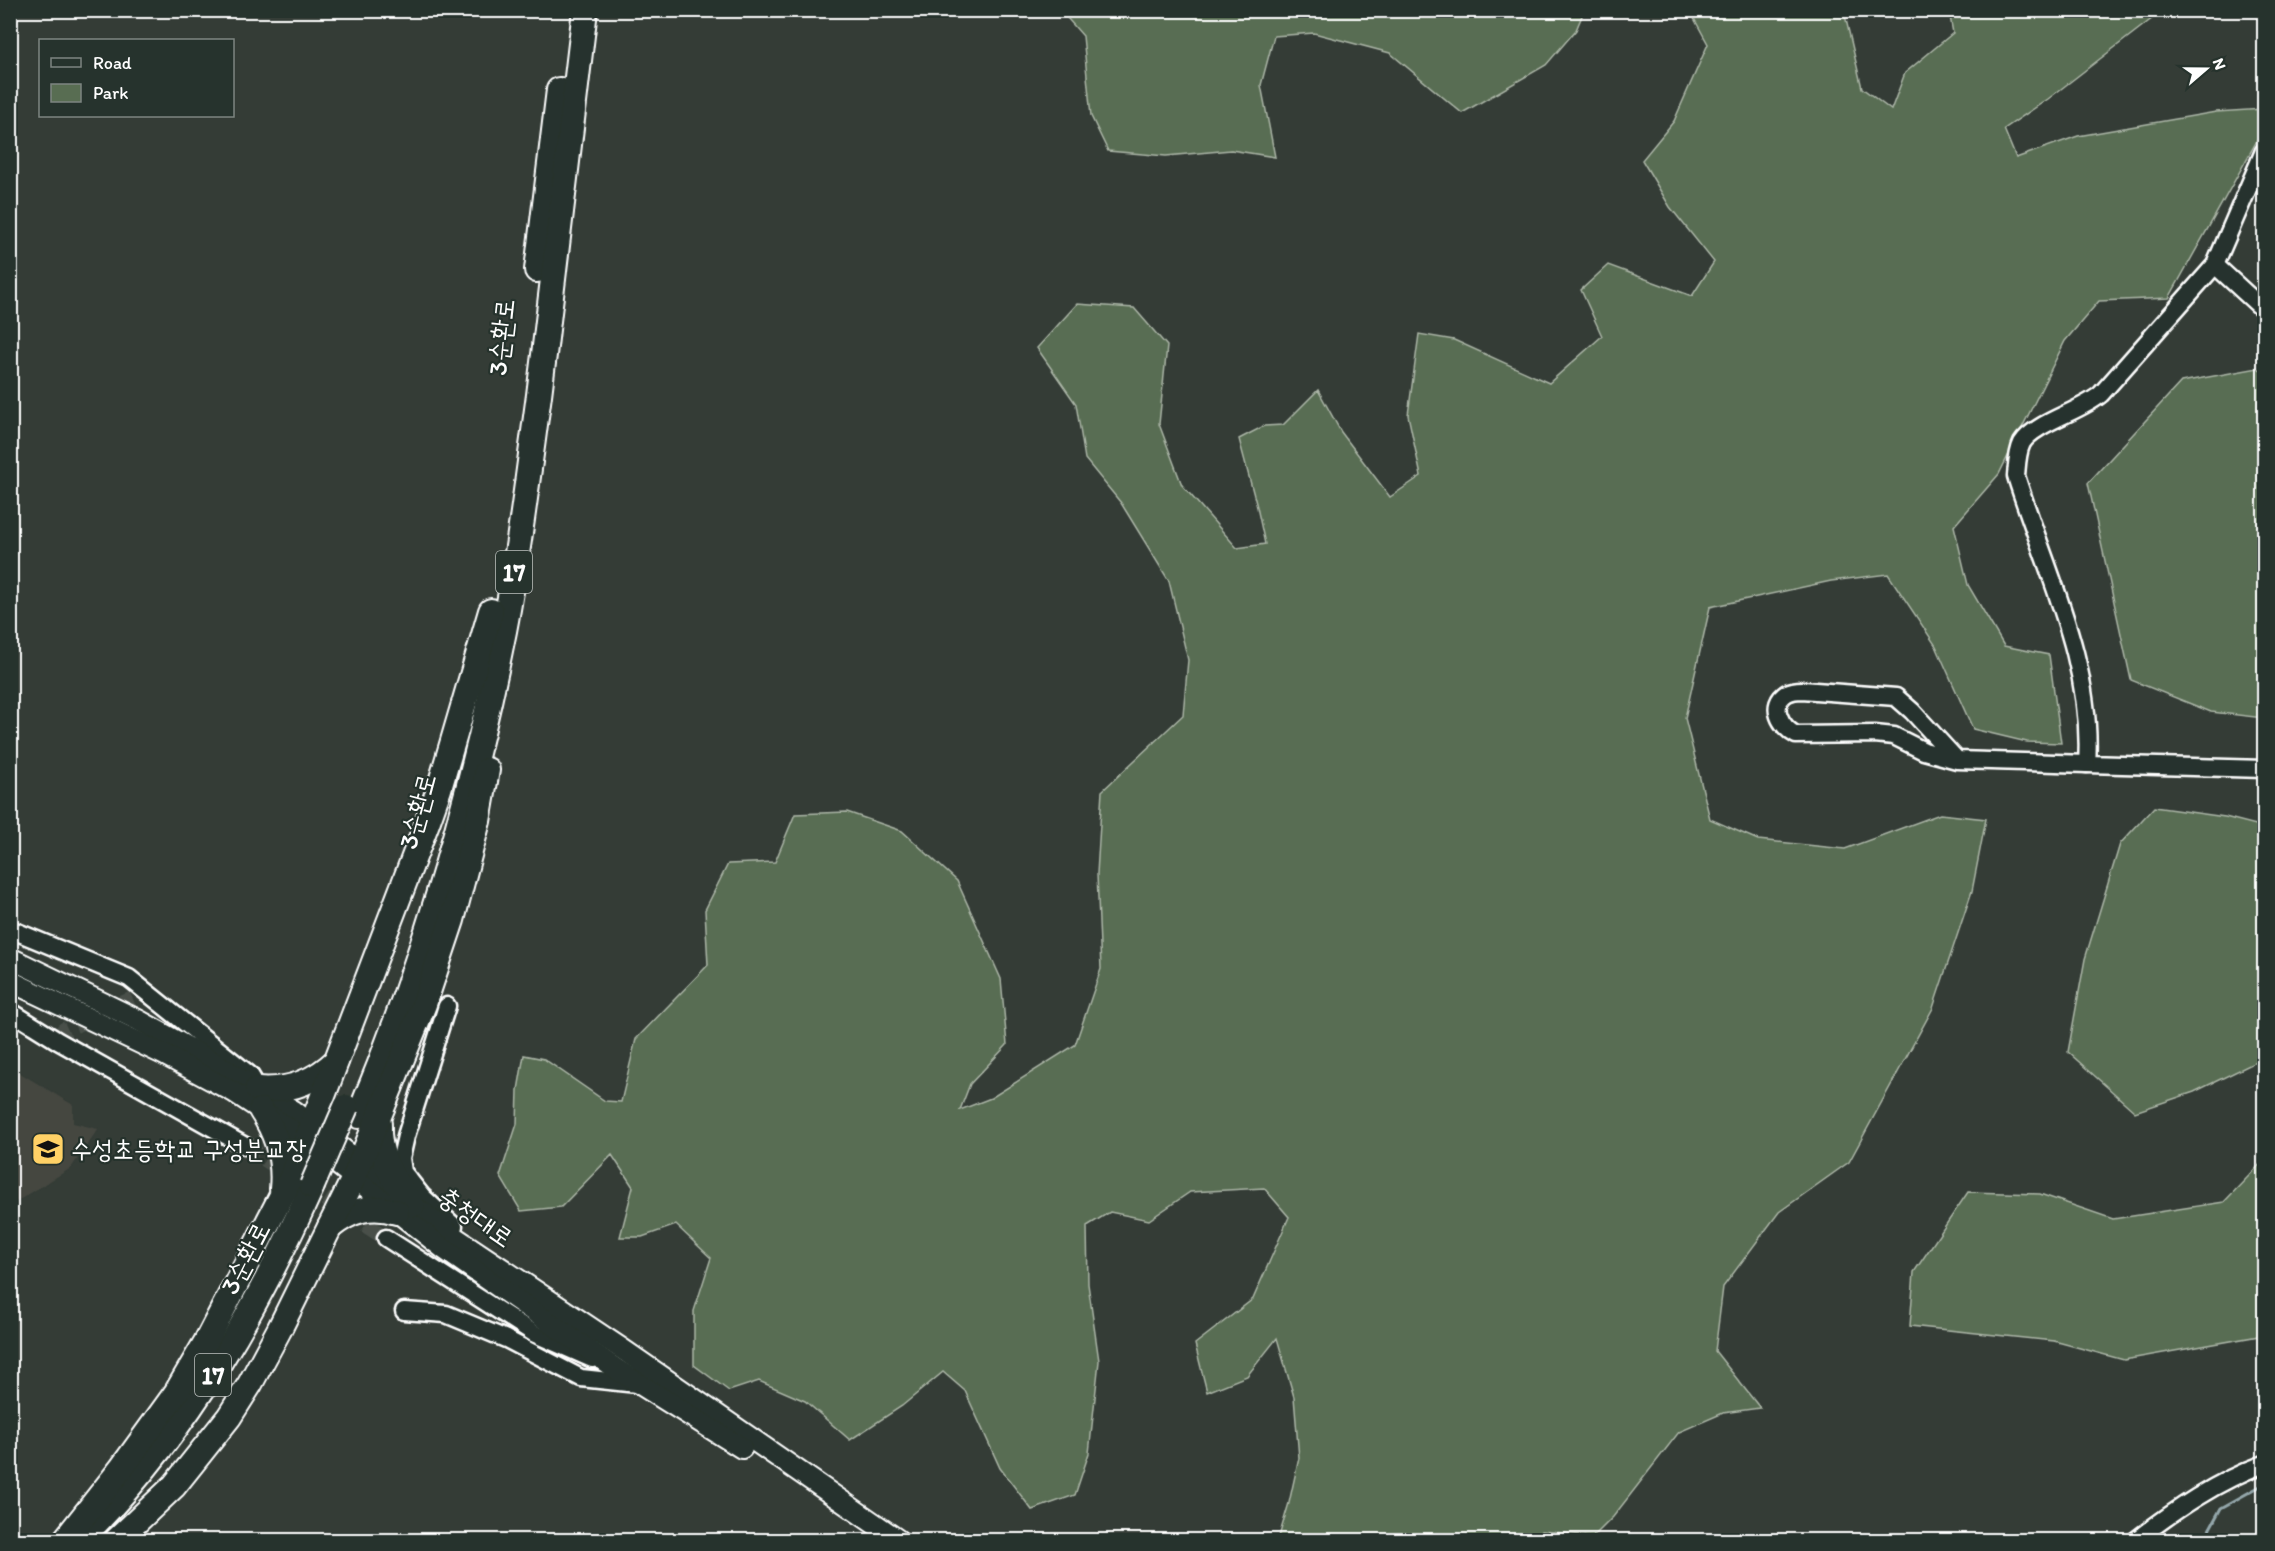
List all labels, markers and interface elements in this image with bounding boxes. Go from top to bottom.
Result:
legend [39,39,234,117]
north arrow [2176,39,2236,99]
text: Road [93,52,132,74]
text: N [2209,56,2230,72]
text: Park [93,82,128,104]
street label: 3순환로 [481,297,521,377]
road number: 17 [496,551,532,593]
street label: 3순환로 [392,770,442,852]
school or university icon: 수성초등학교 구성분교장 [30,1131,66,1167]
place label: 수성초등학교 구성분교장 [71,1133,307,1165]
street label: 충청대로 [433,1180,519,1254]
street label: 3순환로 [213,1216,277,1300]
road number: 17 [195,1354,231,1396]

